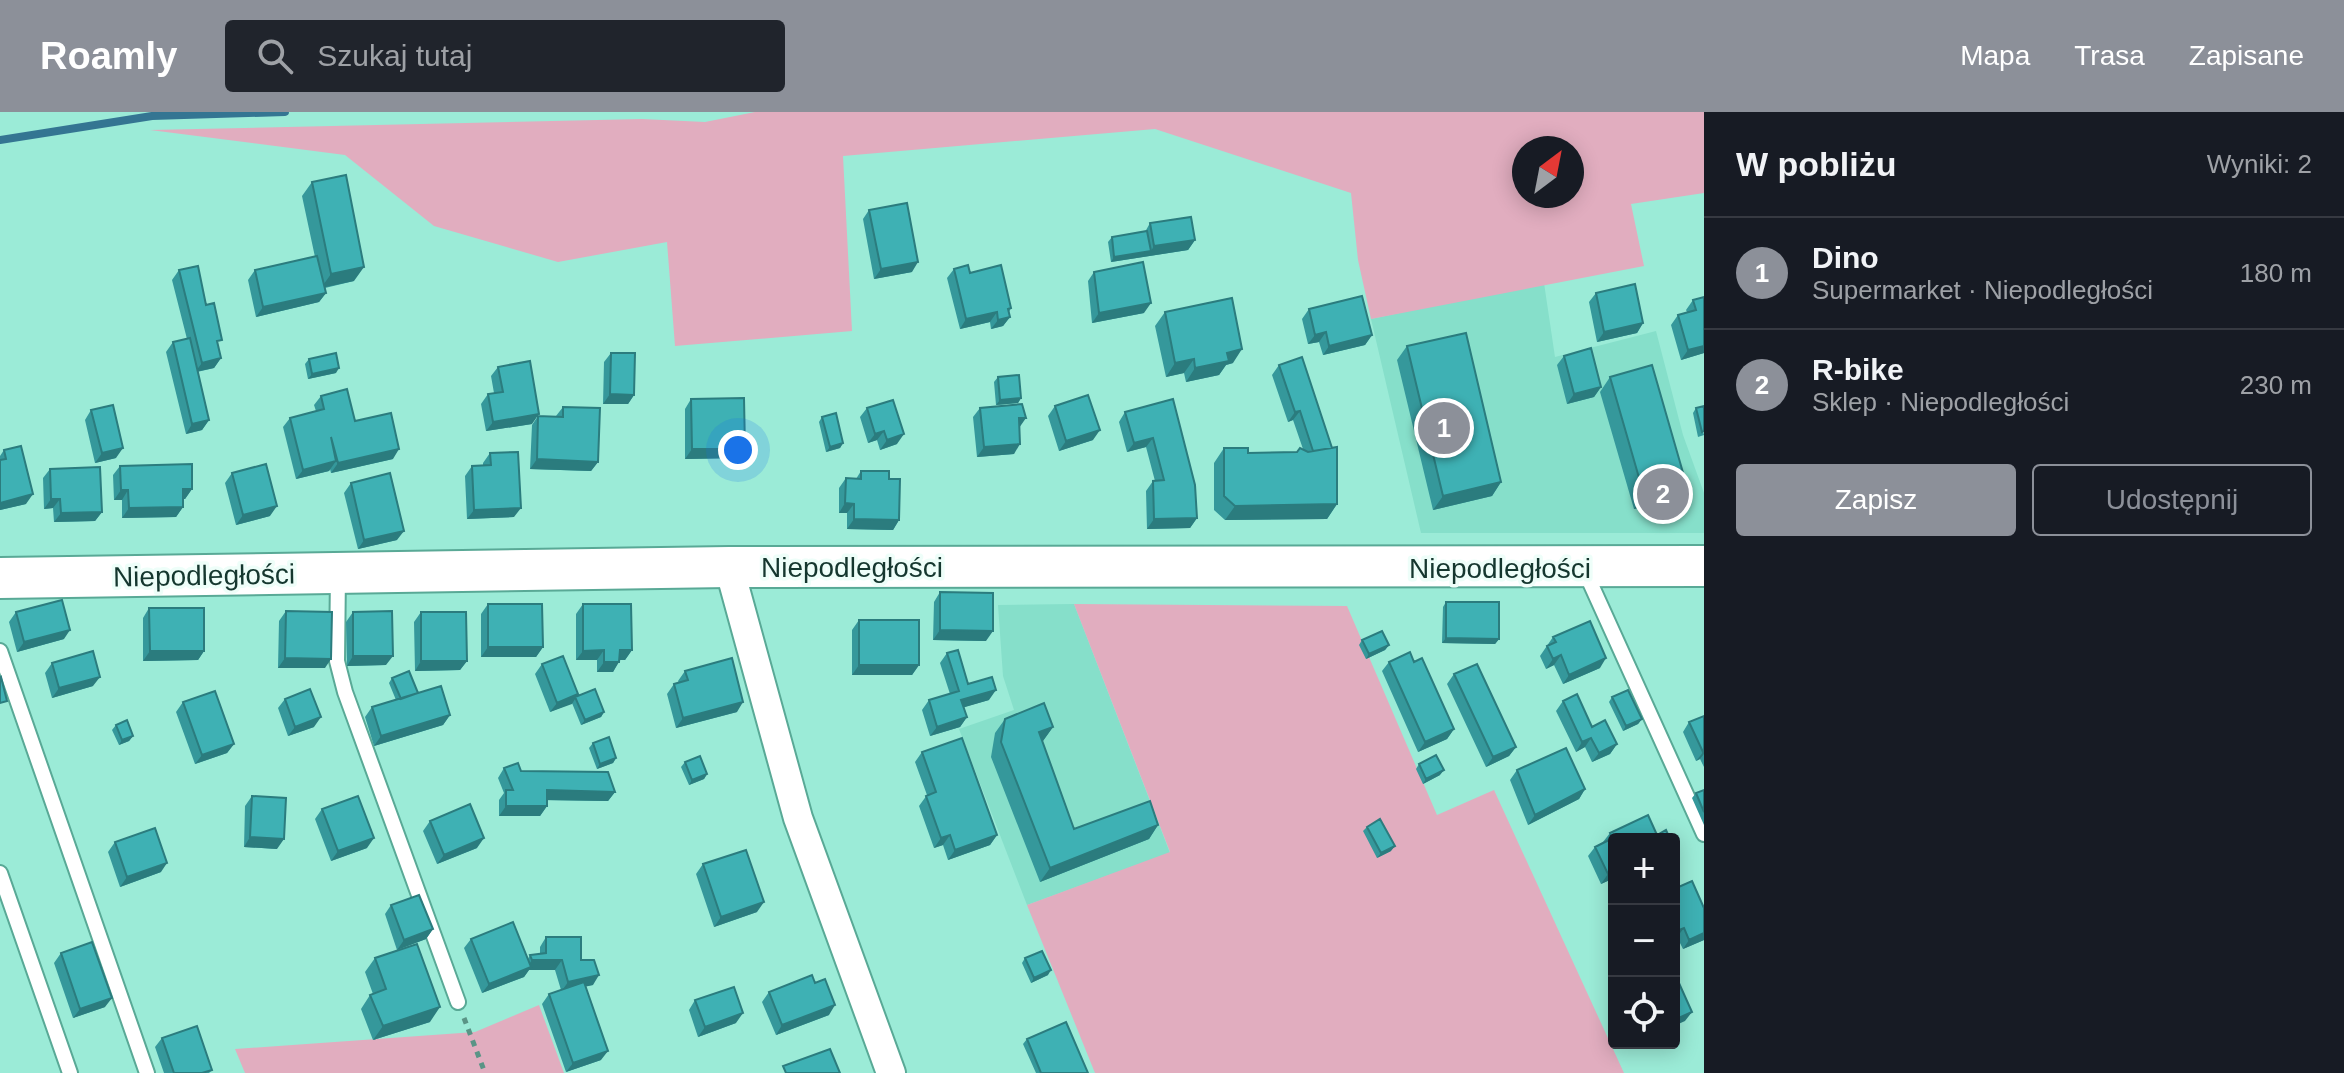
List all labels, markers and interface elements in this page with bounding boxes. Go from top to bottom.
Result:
search box [225,20,785,92]
icon: search [253,34,297,78]
text: Roamly [40,35,177,77]
text: Szukaj tutaj [317,39,472,72]
text: Mapa [1960,40,2030,71]
text: Trasa [2074,40,2145,71]
text: Zapisane [2189,40,2304,71]
north arrow [1512,136,1584,208]
text: W pobliżu [1736,145,1897,183]
text: Wyniki: 2 [2207,149,2312,179]
text: Dino [1812,241,1879,274]
text: 1 [1755,258,1769,288]
text: 180 m [2240,258,2312,288]
text: Supermarket · Niepodległości [1812,275,2153,305]
text: R-bike [1812,353,1904,386]
text: 2 [1755,370,1769,400]
text: 230 m [2240,370,2312,400]
text: Sklep · Niepodległości [1812,387,2069,417]
pin: 1 [1418,398,1470,458]
your location [718,430,758,470]
pin: 2 [1637,464,1689,524]
button: Zapisz [1736,464,2016,536]
button: Udostępnij [2032,464,2312,536]
street label: Niepodległości [761,552,943,583]
street label: Niepodległości [1409,553,1591,584]
street label: Niepodległości [113,558,295,593]
map controls [1608,833,1680,1049]
button: + [1608,833,1680,905]
button: − [1608,905,1680,977]
button: locate [1608,977,1680,1049]

